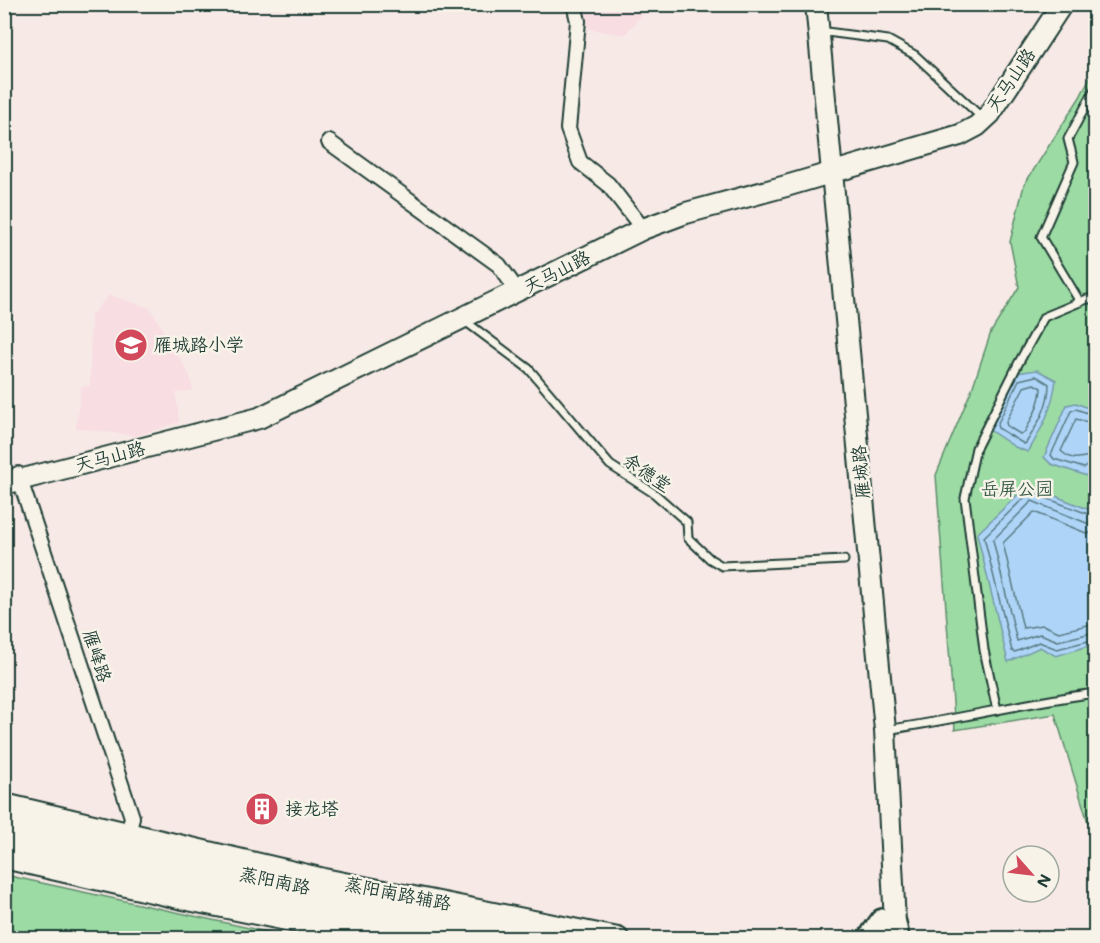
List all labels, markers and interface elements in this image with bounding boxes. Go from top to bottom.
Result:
street label: 天马山路 [980,43,1040,116]
street label: 天马山路 [519,244,594,298]
school or university icon: 雁城路小学 [113,327,149,363]
place label: 雁城路小学 [154,332,244,356]
street label: 天马山路 [72,435,148,477]
street label: 雁城路 [846,444,874,500]
street label: 余德堂 [619,447,677,497]
park label: 岳屏公园 [981,476,1053,500]
street label: 雁峰路 [78,626,118,685]
building icon: 接龙塔 [244,791,280,827]
place label: 接龙塔 [285,796,339,820]
north arrow [1001,844,1061,904]
street label: 蒸阳南路 [237,861,313,899]
street label: 蒸阳南路辅路 [343,871,453,915]
text: N [1033,871,1057,892]

